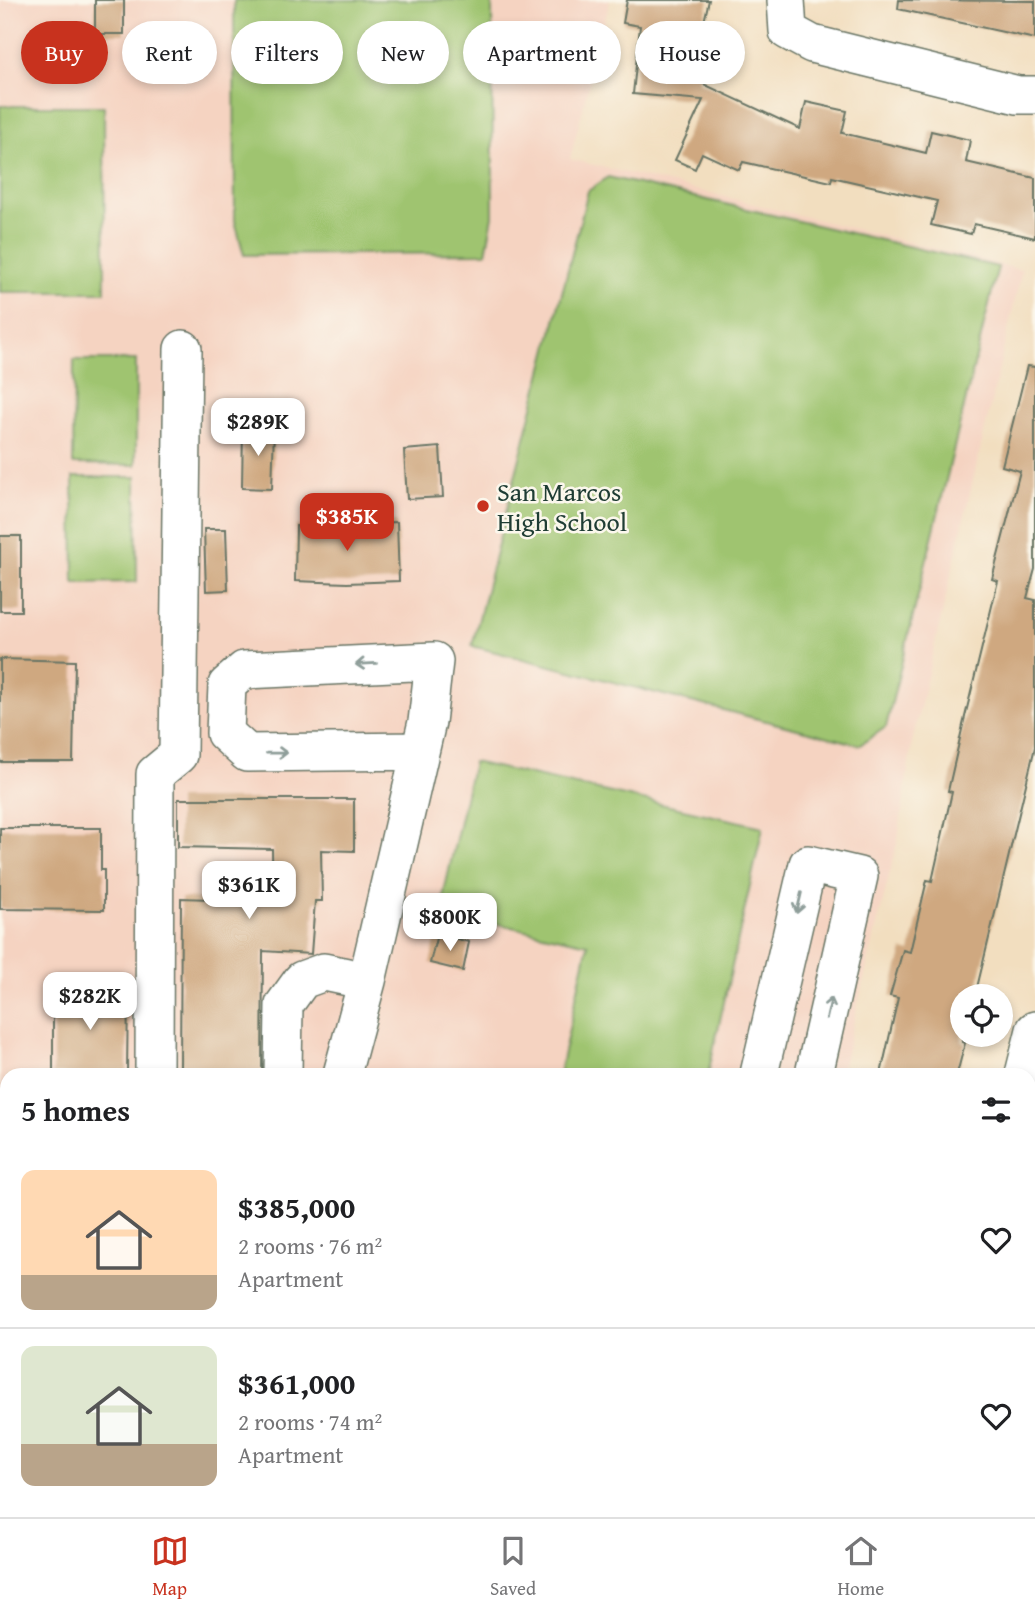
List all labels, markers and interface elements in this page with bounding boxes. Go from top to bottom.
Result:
chip: Buy [21,21,108,84]
chip: Rent [122,21,217,84]
chip: Filters [231,21,343,84]
chip: New [357,21,449,84]
chip: Apartment [463,21,621,84]
chip: House [635,21,745,84]
pin: $289K [209,398,307,458]
text: $289K [227,404,289,437]
place label: San Marcos High School [497,472,627,541]
pin: $385K [298,494,396,553]
marker: San Marcos High School [475,498,491,514]
text: $385K [316,499,378,532]
one-way arrow [355,658,378,671]
one-way arrow [265,746,288,760]
pin: $361K [200,862,298,921]
text: $361K [218,867,280,900]
one-way arrow [792,891,805,914]
pin: $800K [401,894,499,953]
text: $800K [419,899,481,932]
pin: $282K [41,972,139,1032]
text: $282K [59,978,121,1011]
map controls [950,984,1013,1047]
button: locate [950,984,1013,1047]
one-way arrow [823,997,837,1020]
text: 5 homes [21,1088,130,1132]
icon: filters [977,1091,1015,1129]
text: $385,000 [238,1185,355,1229]
icon: home [77,1198,161,1282]
icon: heart [977,1221,1015,1259]
text: 2 rooms · 76 m² [238,1229,382,1262]
text: Apartment [238,1262,343,1295]
text: $361,000 [238,1361,355,1405]
icon: home [77,1374,161,1458]
icon: heart [977,1397,1015,1435]
text: 2 rooms · 74 m² [238,1405,382,1438]
text: Apartment [238,1438,343,1471]
tab: Map [151,1532,189,1602]
tab: Saved [490,1532,536,1602]
tab: Home [838,1532,884,1602]

